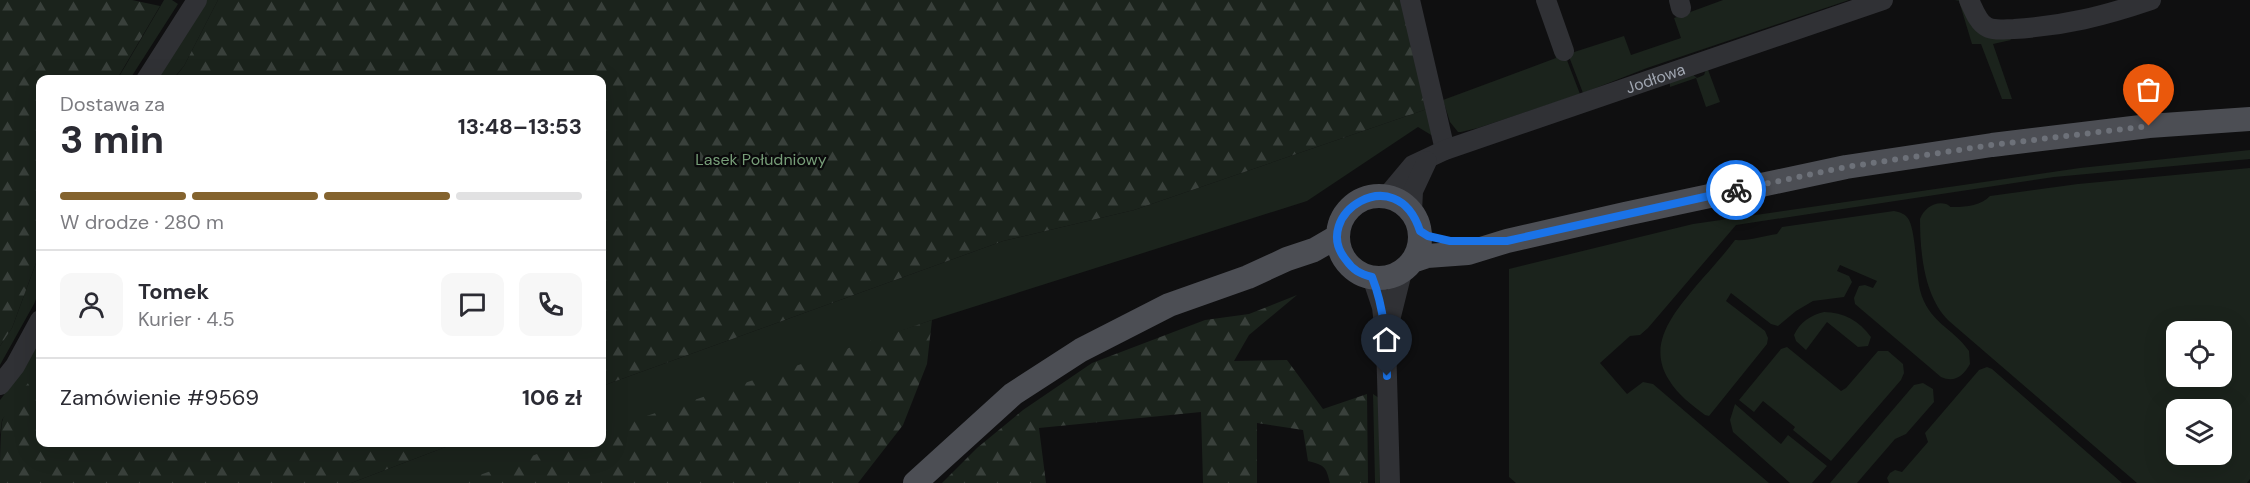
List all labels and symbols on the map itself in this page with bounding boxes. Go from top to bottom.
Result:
street label: Jodłowa [1623,58,1688,98]
pin [2123,64,2174,126]
park label: Lasek Południowy [695,149,827,170]
courier [1706,160,1766,220]
pin [1361,314,1412,376]

